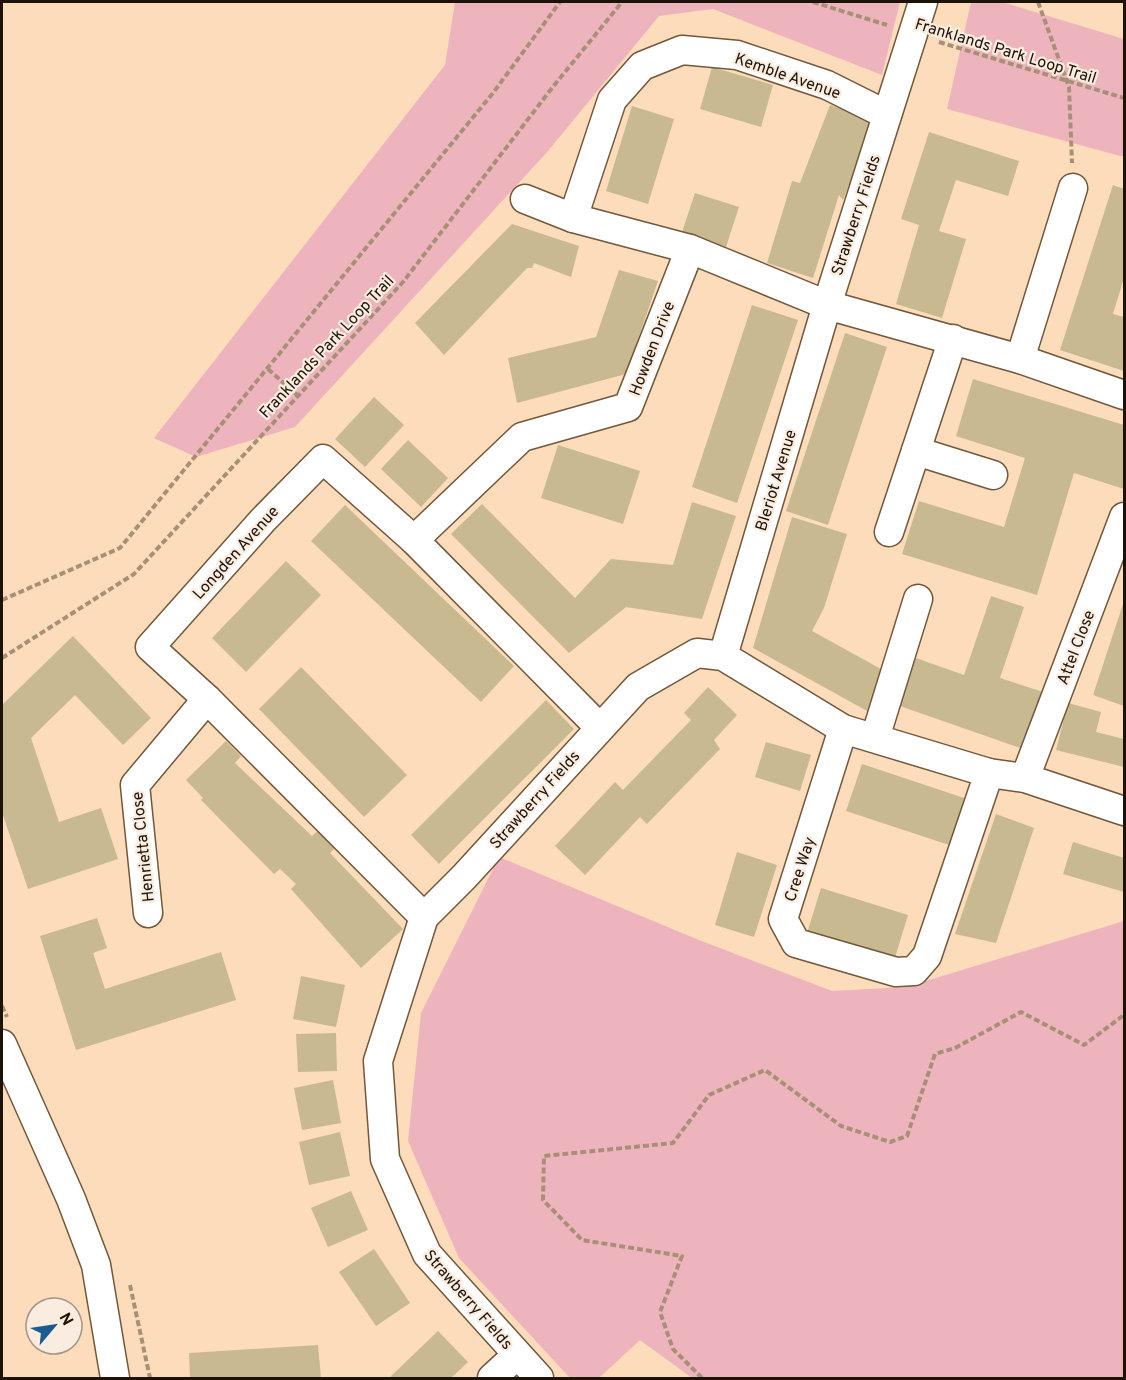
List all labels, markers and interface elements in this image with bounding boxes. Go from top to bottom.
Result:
street label: Franklands Park Loop Trail [912,15,1099,89]
street label: Kemble Avenue [732,49,843,104]
street label: Strawberry Fields [828,153,886,278]
street label: Franklands Park Loop Trail [256,272,399,423]
street label: Howden Drive [626,299,680,399]
street label: Bleriot Avenue [752,427,802,534]
street label: Longden Avenue [189,502,284,604]
street label: Attel Close [1054,608,1100,688]
street label: Strawberry Fields [486,747,585,854]
street label: Henrietta Close [128,791,160,903]
street label: Cree Way [781,835,821,905]
street label: Strawberry Fields [419,1246,516,1354]
north arrow [24,1296,84,1356]
text: N [54,1310,77,1330]

